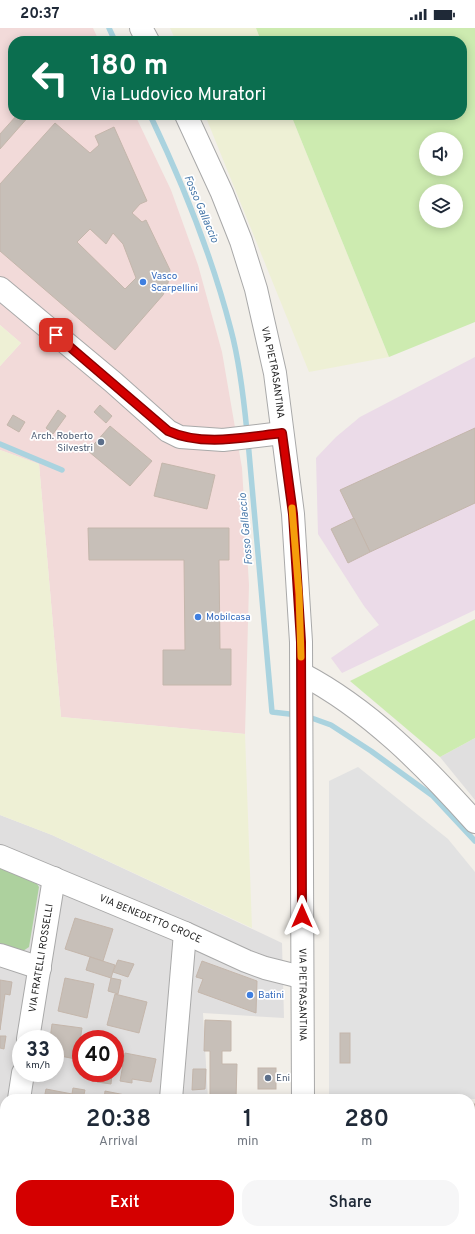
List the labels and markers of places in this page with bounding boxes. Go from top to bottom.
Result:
place label: Vasco Scarpellini [151,270,198,295]
marker: Vasco Scarpellini [138,277,148,287]
pin [39,318,73,352]
place label: Arch. Roberto Silvestri [31,430,93,455]
marker: Arch. Roberto Silvestri [96,437,106,447]
place label: Mobilcasa [206,611,250,624]
marker: Mobilcasa [193,612,203,622]
place label: Batini [258,989,284,1002]
marker: Batini [245,990,255,1000]
place label: Eni [276,1072,290,1085]
marker: Eni [263,1073,273,1083]

